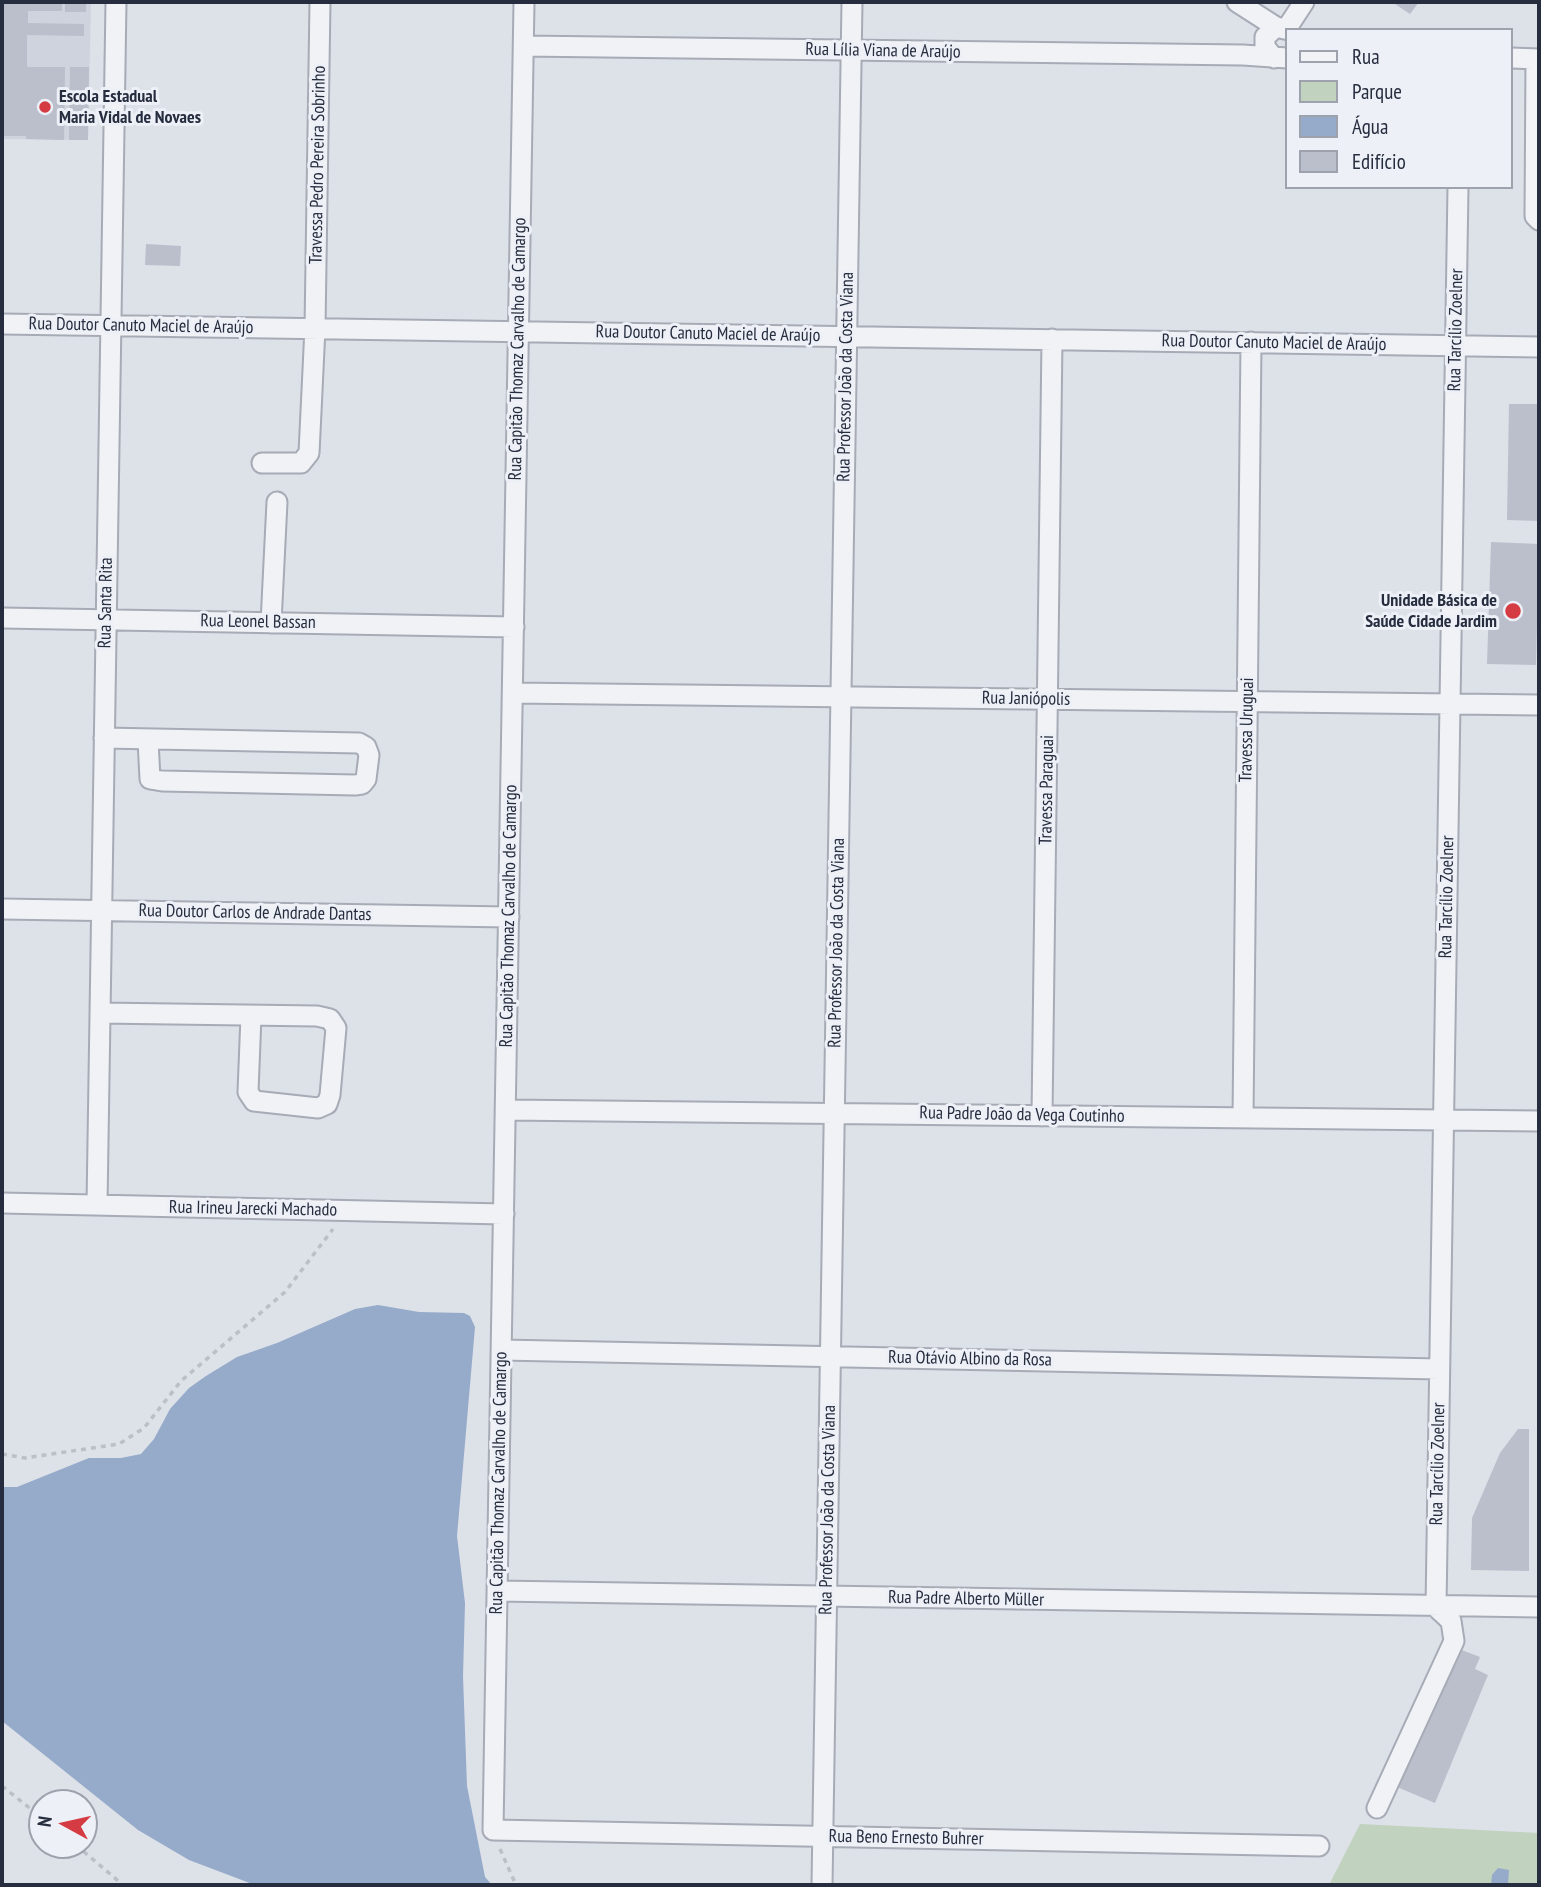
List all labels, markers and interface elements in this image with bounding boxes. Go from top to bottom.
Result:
legend [1286,28,1513,189]
street label: Rua Lília Viana de Araújo [805,39,961,63]
text: Rua [1352,43,1380,70]
street label: Travessa Pedro Pereira Sobrinho [305,66,331,264]
text: Parque [1352,78,1402,105]
place label: Escola Estadual Maria Vidal de Novaes [59,86,201,128]
marker: Escola Estadual Maria Vidal de Novaes [37,99,53,115]
text: Água [1352,113,1388,140]
text: Edifício [1352,148,1406,175]
street label: Rua Capitão Thomaz Carvalho de Camargo [505,217,531,481]
street label: Rua Tarcílio Zoelner [1444,268,1468,392]
street label: Rua Professor João da Costa Viana [833,272,859,482]
street label: Rua Doutor Canuto Maciel de Araújo [28,313,254,339]
street label: Rua Doutor Canuto Maciel de Araújo [595,321,821,347]
street label: Rua Doutor Canuto Maciel de Araújo [1161,330,1387,356]
street label: Rua Santa Rita [94,557,118,649]
place label: Unidade Básica de Saúde Cidade Jardim [1365,590,1497,632]
marker: Unidade Básica de Saúde Cidade Jardim [1503,601,1523,621]
street label: Rua Leonel Bassan [200,610,316,634]
street label: Travessa Uruguai [1235,677,1259,783]
street label: Rua Janiópolis [982,687,1070,711]
street label: Travessa Paraguai [1035,735,1059,845]
street label: Rua Capitão Thomaz Carvalho de Camargo [496,784,522,1048]
street label: Rua Tarcílio Zoelner [1435,835,1459,959]
street label: Rua Professor João da Costa Viana [824,838,850,1048]
street label: Rua Doutor Carlos de Andrade Dantas [138,900,372,926]
street label: Rua Padre João da Vega Coutinho [919,1102,1125,1128]
street label: Rua Irineu Jarecki Machado [169,1197,337,1221]
street label: Rua Otávio Albino da Rosa [888,1347,1052,1371]
street label: Rua Capitão Thomaz Carvalho de Camargo [486,1351,512,1615]
street label: Rua Tarcílio Zoelner [1426,1402,1450,1526]
street label: Rua Professor João da Costa Viana [815,1405,841,1615]
street label: Rua Padre Alberto Müller [888,1587,1044,1611]
north arrow [28,1789,98,1859]
text: N [32,1815,57,1828]
street label: Rua Beno Ernesto Buhrer [828,1826,984,1850]

